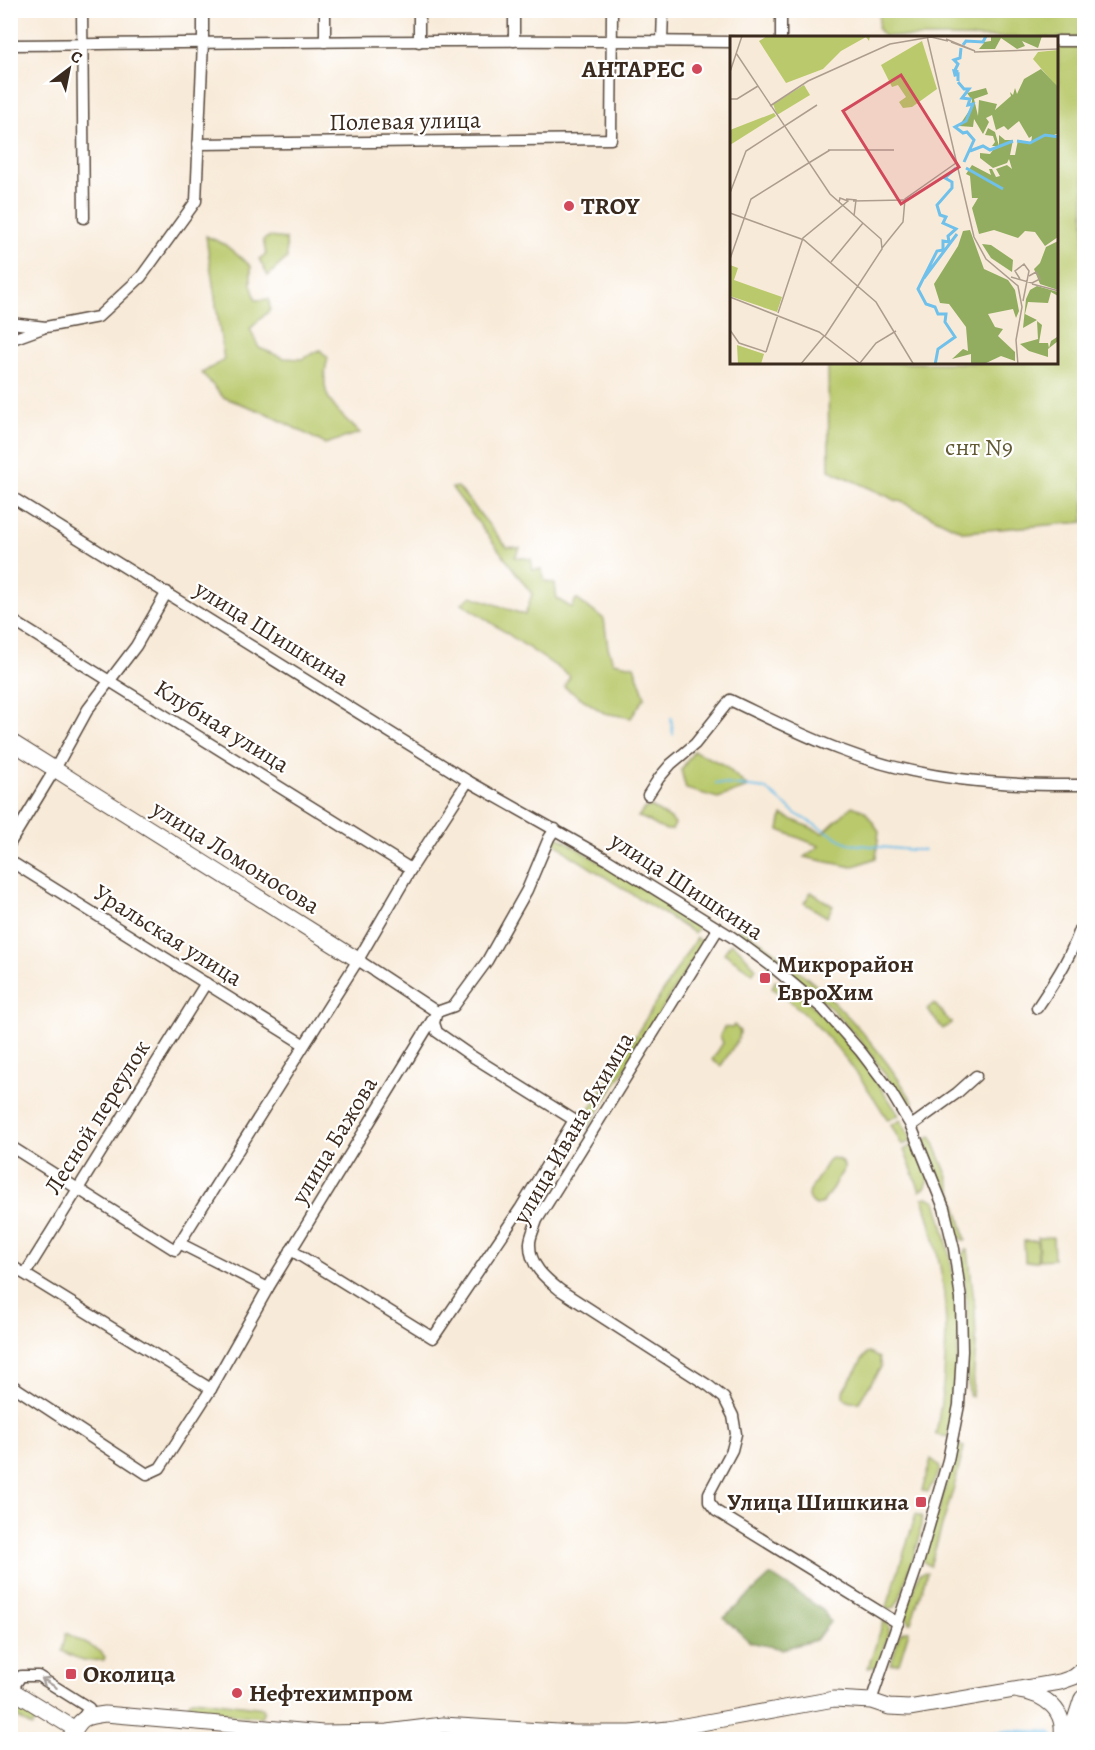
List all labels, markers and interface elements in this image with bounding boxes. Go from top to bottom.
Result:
inset map [730,36,1059,364]
north arrow [39,39,99,99]
text: С [66,45,87,69]
place label: АНТАРЕС [581,53,685,85]
marker: АНТАРЕС [690,62,704,76]
street label: Полевая улица [329,104,481,138]
place label: TROY [581,190,640,222]
marker: TROY [562,199,576,213]
park label: снт N9 [945,431,1013,463]
street label: улица Шишкина [188,572,355,693]
street label: Клубная улица [148,672,296,780]
street label: улица Ломоносова [145,792,326,922]
street label: улица Шишкина [603,824,770,948]
street label: Уральская улица [87,876,249,994]
place label: Микрорайон ЕвроХим [777,948,914,1008]
marker: Микрорайон ЕвроХим [758,971,772,985]
street label: улица Ивана Яхимца [504,1026,641,1231]
street label: Лесной переулок [37,1033,157,1201]
street label: улица Бажова [283,1070,385,1211]
place label: Улица Шишкина [727,1486,910,1518]
marker: Улица Шишкина [914,1495,928,1509]
place label: Околица [83,1658,176,1690]
marker: Околица [64,1667,78,1681]
one-way arrow [41,1677,58,1690]
place label: Нефтехимпром [249,1677,413,1709]
marker: Нефтехимпром [230,1686,244,1700]

